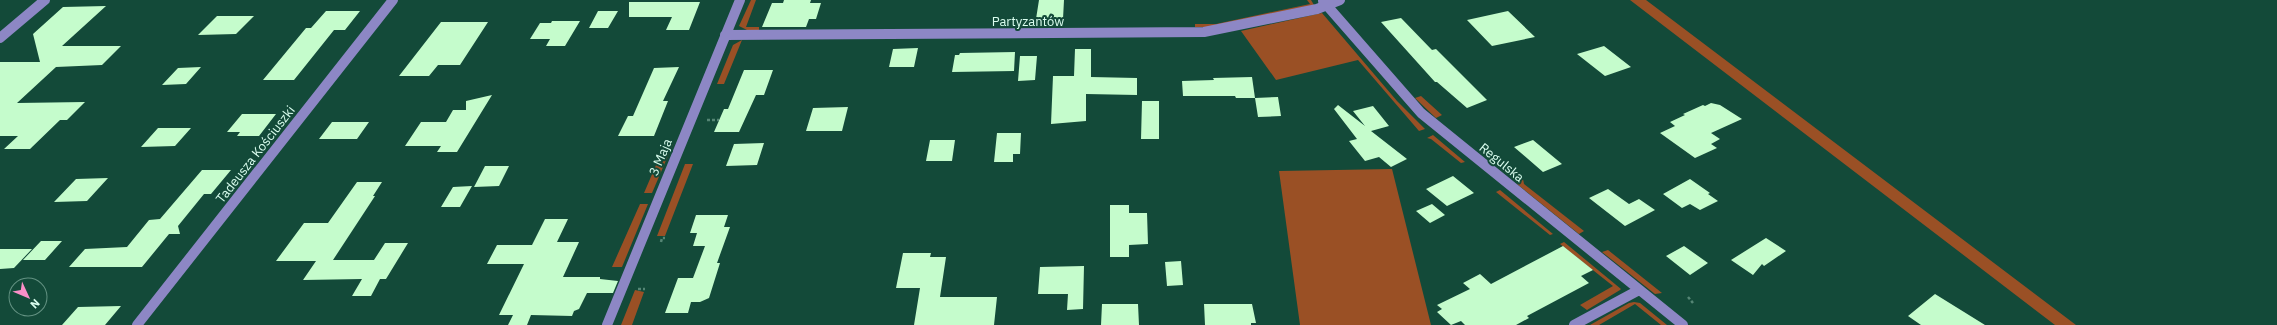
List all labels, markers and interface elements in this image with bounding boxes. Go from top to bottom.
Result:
street label: Partyzantów [992,13,1064,30]
street label: Tadeusza Kościuszki [212,102,299,206]
street label: 3 Maja [645,136,676,178]
street label: Regulska [1476,139,1528,186]
north arrow [8,277,48,317]
text: N [27,296,43,312]

